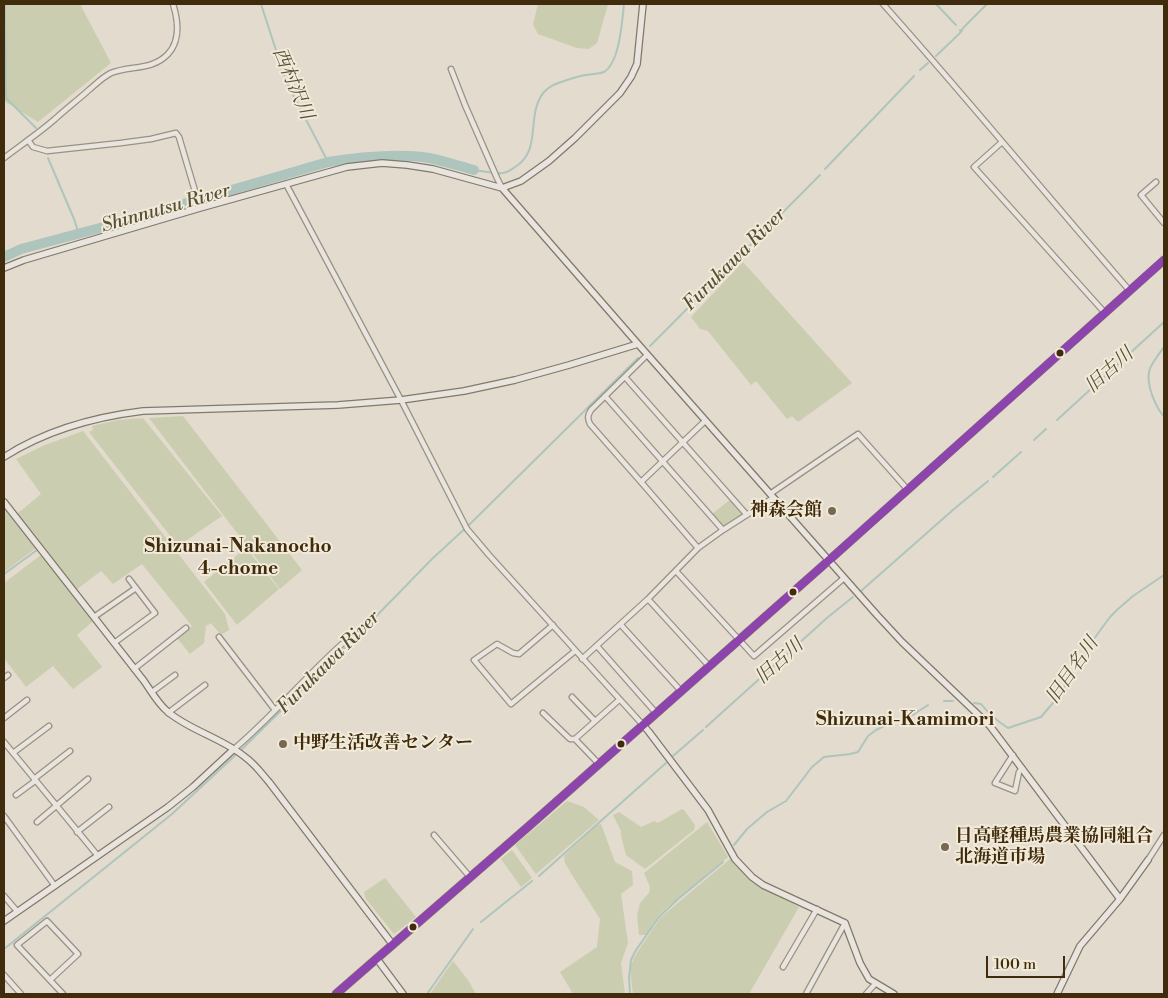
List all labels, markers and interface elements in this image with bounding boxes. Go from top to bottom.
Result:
water label: 西村沢川 [267,45,317,123]
water label: Shinnutsu River [99,180,233,238]
water label: Furukawa River [679,204,791,316]
water label: 旧古川 [1081,343,1139,399]
unlabelled marker [1055,348,1065,358]
place label: 神森会館 [750,500,822,522]
marker: 神森会館 [826,505,838,517]
district label: Shizunai-Nakanocho 4-chome [144,536,332,580]
unlabelled marker [788,587,798,597]
water label: Furukawa River [273,607,385,719]
water label: 旧目名川 [1042,633,1104,709]
water label: 旧古川 [751,634,809,690]
district label: Shizunai-Kamimori [816,709,994,731]
place label: 中野生活改善センター [293,733,473,755]
marker: 中野生活改善センター [277,738,289,750]
unlabelled marker [616,739,626,749]
place label: 日高軽種馬農業協同組合 北海道市場 [955,826,1153,869]
marker: 日高軽種馬農業協同組合 北海道市場 [939,841,951,853]
unlabelled marker [408,922,418,932]
scale bar [988,946,1067,978]
text: 100 m [994,955,1036,974]

